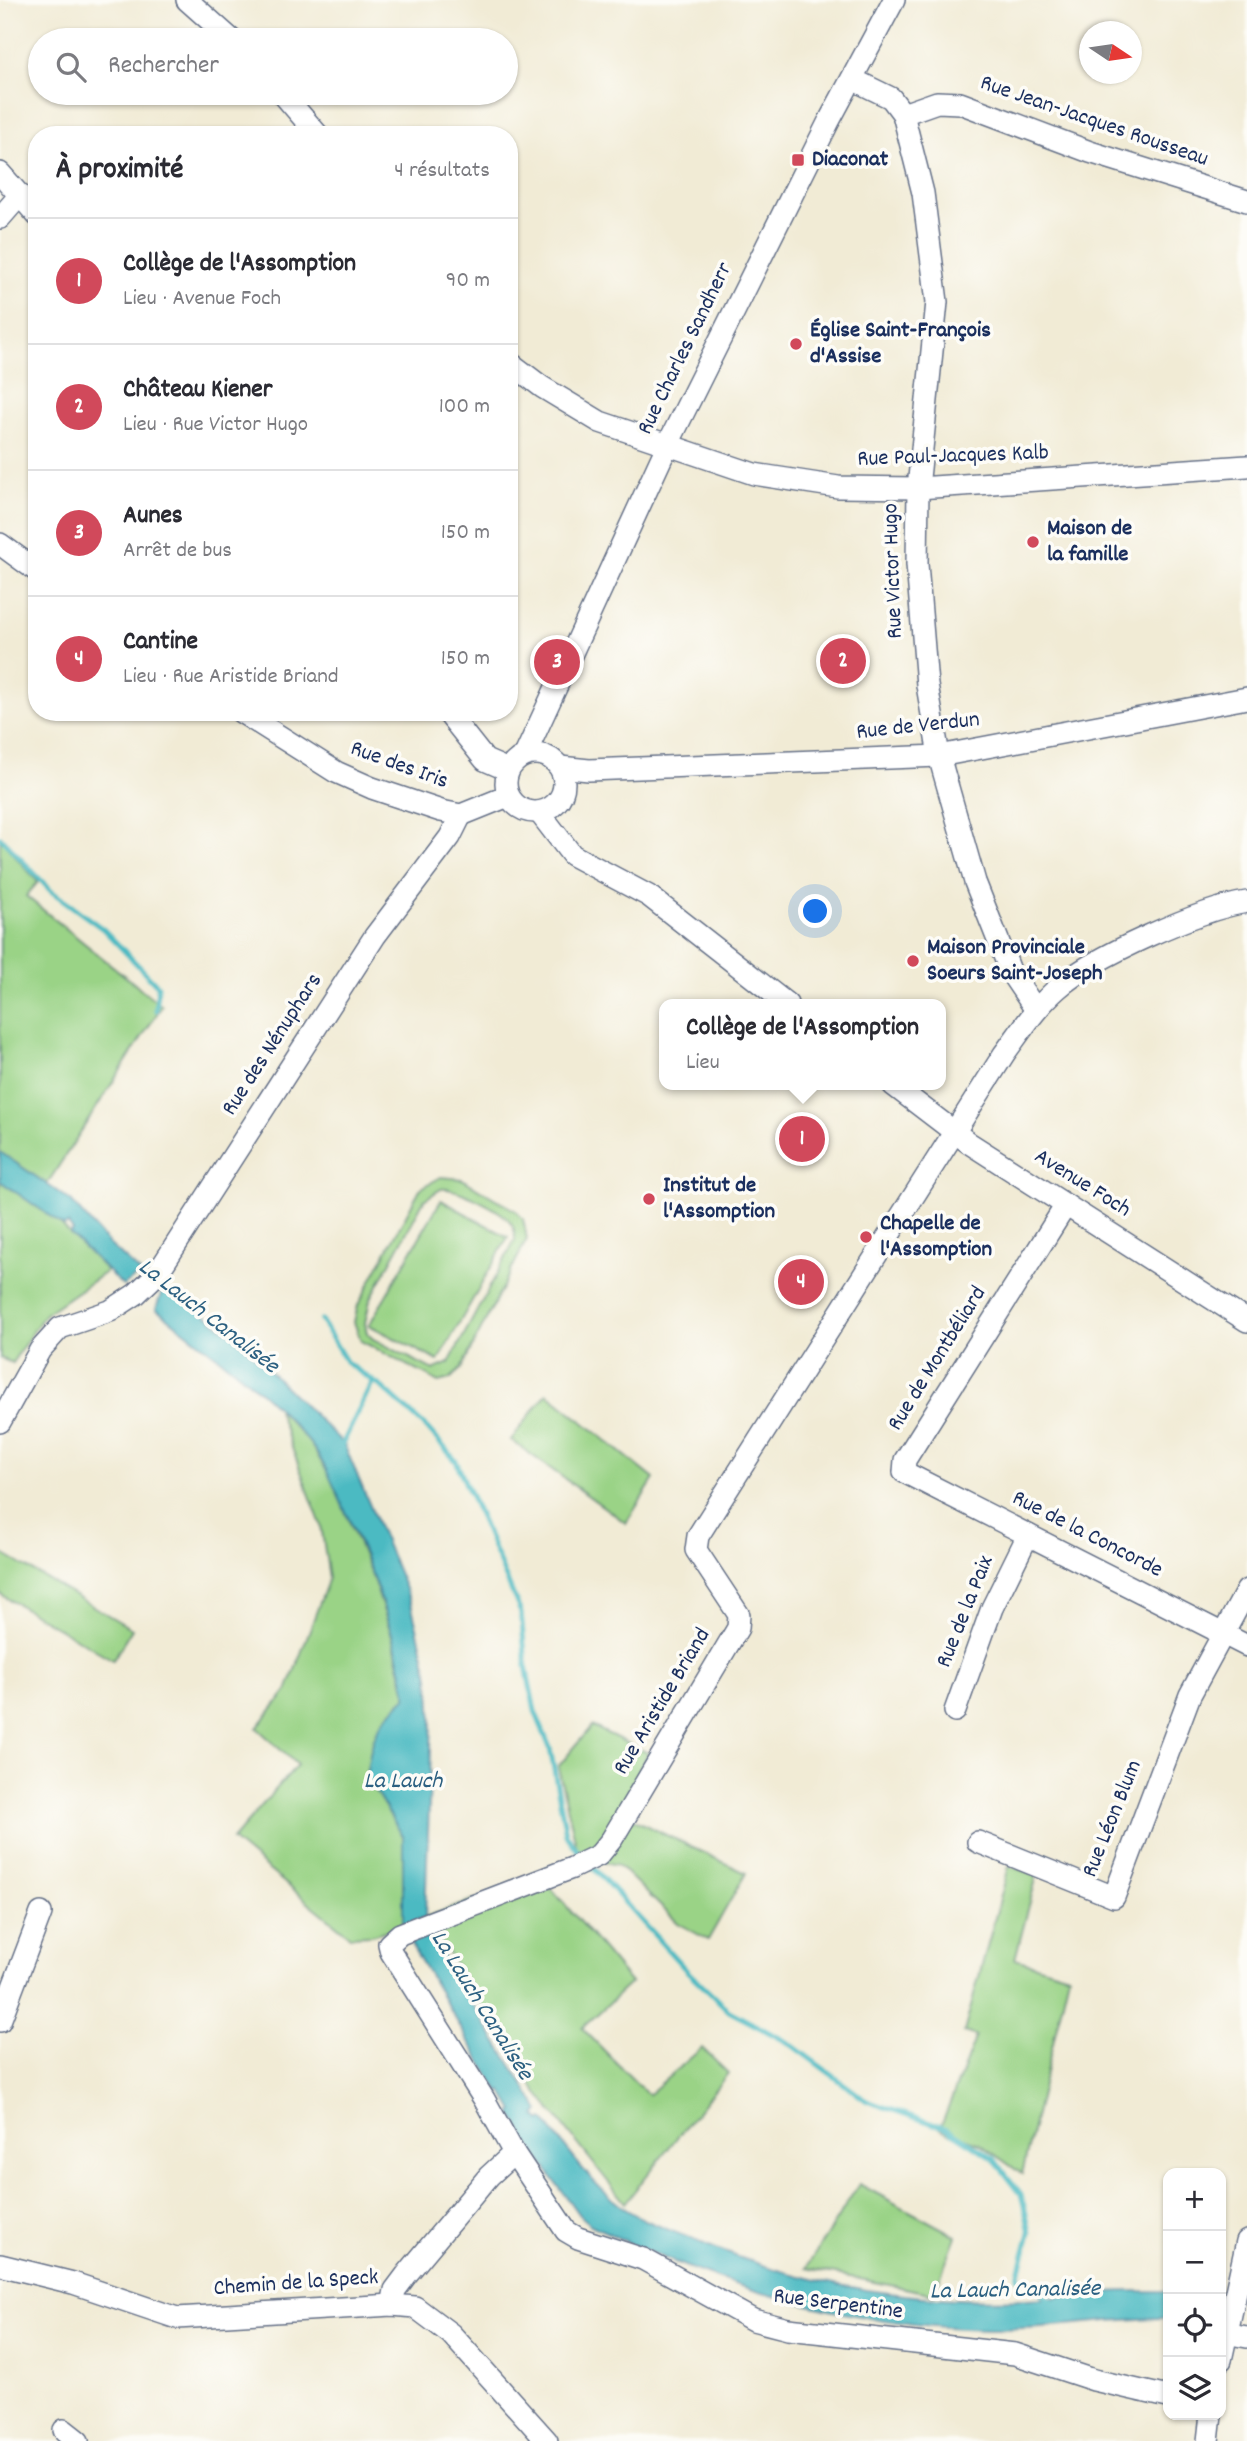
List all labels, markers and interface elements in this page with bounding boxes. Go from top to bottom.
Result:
north arrow [1079,21,1142,84]
search box [28,28,518,105]
icon: search [52,48,90,86]
text: Rechercher [108,48,219,85]
street label: Rue Jean-Jacques Rousseau [975,67,1213,177]
place label: Diaconat [812,144,889,177]
text: À proximité [56,150,183,193]
marker: Diaconat [790,152,806,168]
text: 4 résultats [394,155,490,188]
text: Collège de l'Assomption [123,246,356,283]
street label: Rue Charles Sandherr [630,257,742,441]
text: 1 [76,265,82,298]
text: 90 m [446,265,490,298]
text: Lieu · Avenue Foch [123,283,281,316]
place label: Église Saint-François d'Assise [810,315,991,374]
marker: Église Saint-François d'Assise [788,336,804,352]
text: Château Kiener [123,372,272,409]
text: 2 [74,391,84,424]
text: 100 m [439,391,490,424]
text: Lieu · Rue Victor Hugo [123,409,308,442]
street label: Rue Paul-Jacques Kalb [857,437,1049,477]
text: Aunes [123,498,183,535]
street label: Rue Victor Hugo [875,503,913,639]
place label: Maison de la famille [1047,513,1132,572]
text: 3 [74,517,84,550]
text: 150 m [441,517,490,550]
marker: Maison de la famille [1025,534,1041,550]
text: Arrêt de bus [123,535,232,568]
text: Cantine [123,624,198,661]
pin: 2 [820,635,866,687]
pin: 3 [534,636,580,688]
text: 4 [74,643,84,676]
text: 150 m [441,643,490,676]
text: Lieu · Rue Aristide Briand [123,661,339,694]
street label: Rue de Verdun [855,704,981,750]
street label: Rue des Iris [345,733,453,799]
your location [798,894,832,928]
place label: Maison Provinciale Soeurs Saint-Joseph [927,932,1103,991]
marker: Maison Provinciale Soeurs Saint-Joseph [905,953,921,969]
street label: Rue des Nénuphars [214,967,332,1123]
popup [659,999,946,1090]
text: Collège de l'Assomption [686,1010,919,1047]
text: Lieu [686,1047,720,1080]
pin: 1 [779,1113,825,1165]
street label: Avenue Foch [1027,1141,1137,1227]
place label: Institut de l'Assomption [663,1170,775,1229]
marker: Institut de l'Assomption [641,1191,657,1207]
place label: Chapelle de l'Assomption [880,1208,992,1267]
marker: Chapelle de l'Assomption [858,1229,874,1245]
water label: La Lauch Canalisée [130,1251,287,1384]
pin: 4 [778,1256,824,1308]
street label: Rue de Montbéliard [880,1280,996,1438]
street label: Rue de la Concorde [1006,1483,1168,1587]
street label: Rue de la Paix [929,1551,1004,1673]
street label: Rue Aristide Briand [606,1622,720,1782]
street label: Rue Léon Blum [1074,1755,1152,1883]
water label: La Lauch [364,1765,443,1799]
water label: La Lauch Canalisée [421,1925,541,2089]
map controls [1163,2168,1226,2420]
button: + [1163,2168,1226,2231]
button: − [1163,2231,1226,2294]
street label: Chemin de la Speck [212,2262,380,2306]
water label: La Lauch Canalisée [929,2272,1102,2309]
street label: Rue Serpentine [771,2281,905,2329]
button: locate [1163,2294,1226,2357]
button: layers [1163,2357,1226,2420]

